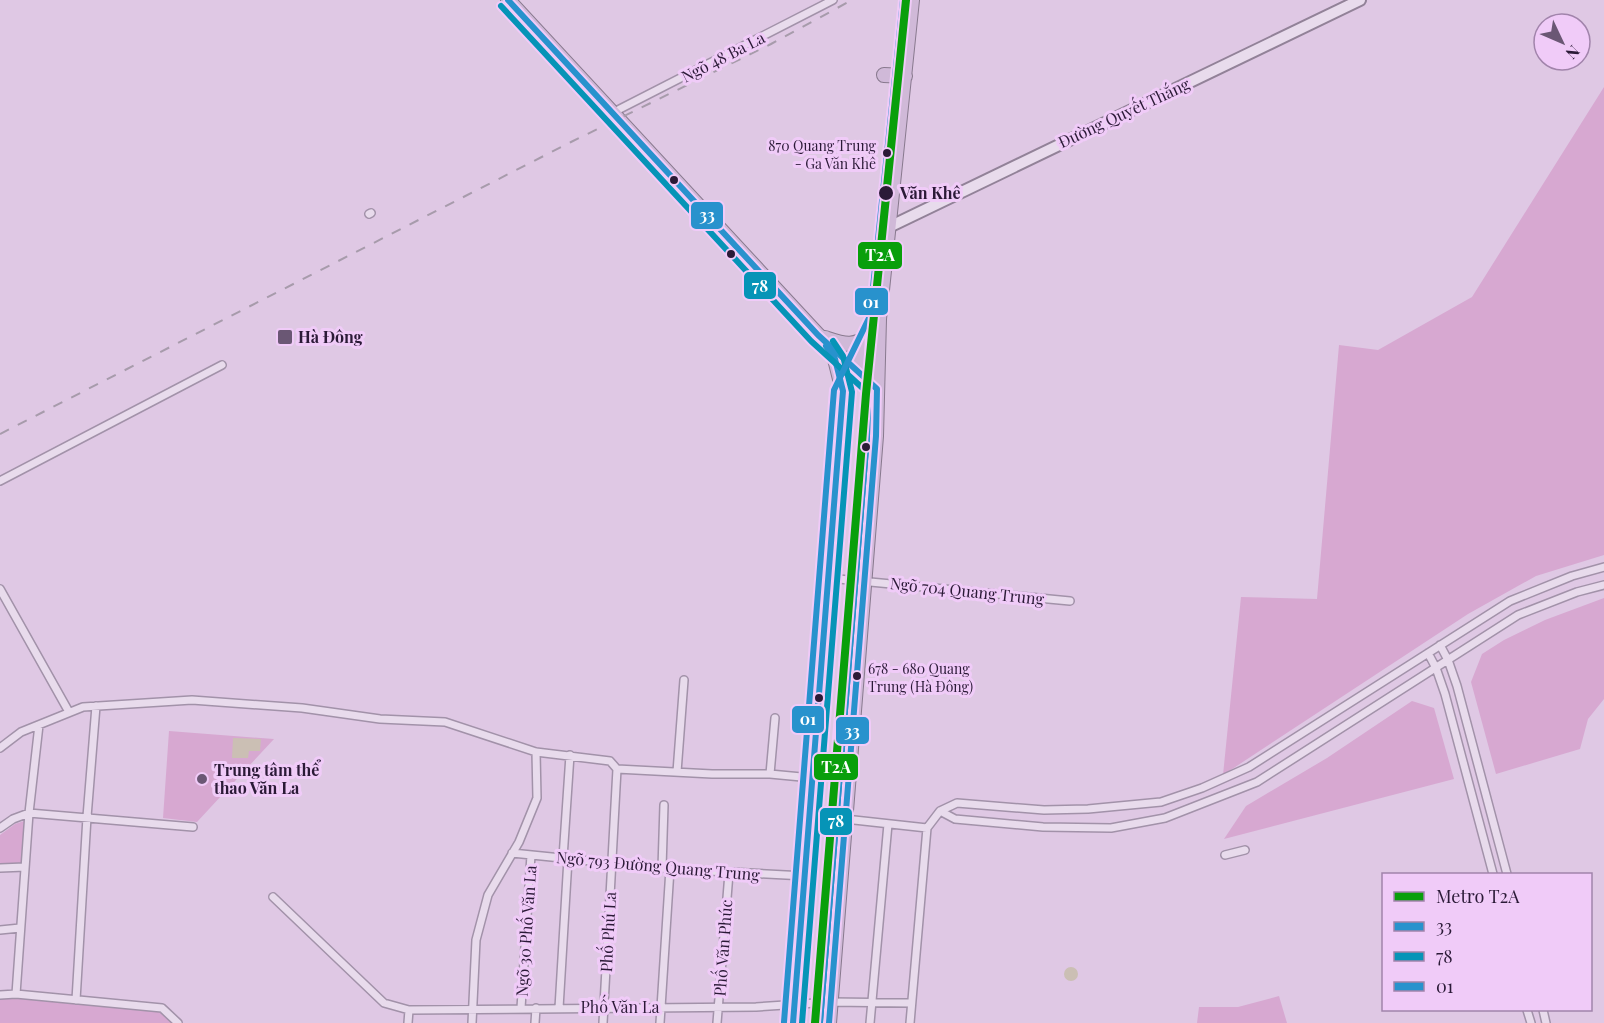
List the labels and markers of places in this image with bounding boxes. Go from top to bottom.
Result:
place label: 870 Quang Trung - Ga Văn Khê [768,136,877,173]
marker: 870 Quang Trung - Ga Văn Khê [881,147,893,159]
unlabelled marker [668,174,680,186]
place label: Văn Khê [899,182,961,203]
marker: Văn Khê [877,184,895,202]
unlabelled marker [725,248,737,260]
place label: Hà Đông [298,326,363,347]
marker: Hà Đông [276,328,294,346]
unlabelled marker [860,441,872,453]
place label: 678 - 680 Quang Trung (Hà Đông) [868,659,973,696]
marker: 678 - 680 Quang Trung (Hà Đông) [851,670,863,682]
unlabelled marker [813,692,825,704]
place label: Trung tâm thể thao Văn La [213,759,321,798]
marker: Trung tâm thể thao Văn La [195,772,209,786]

